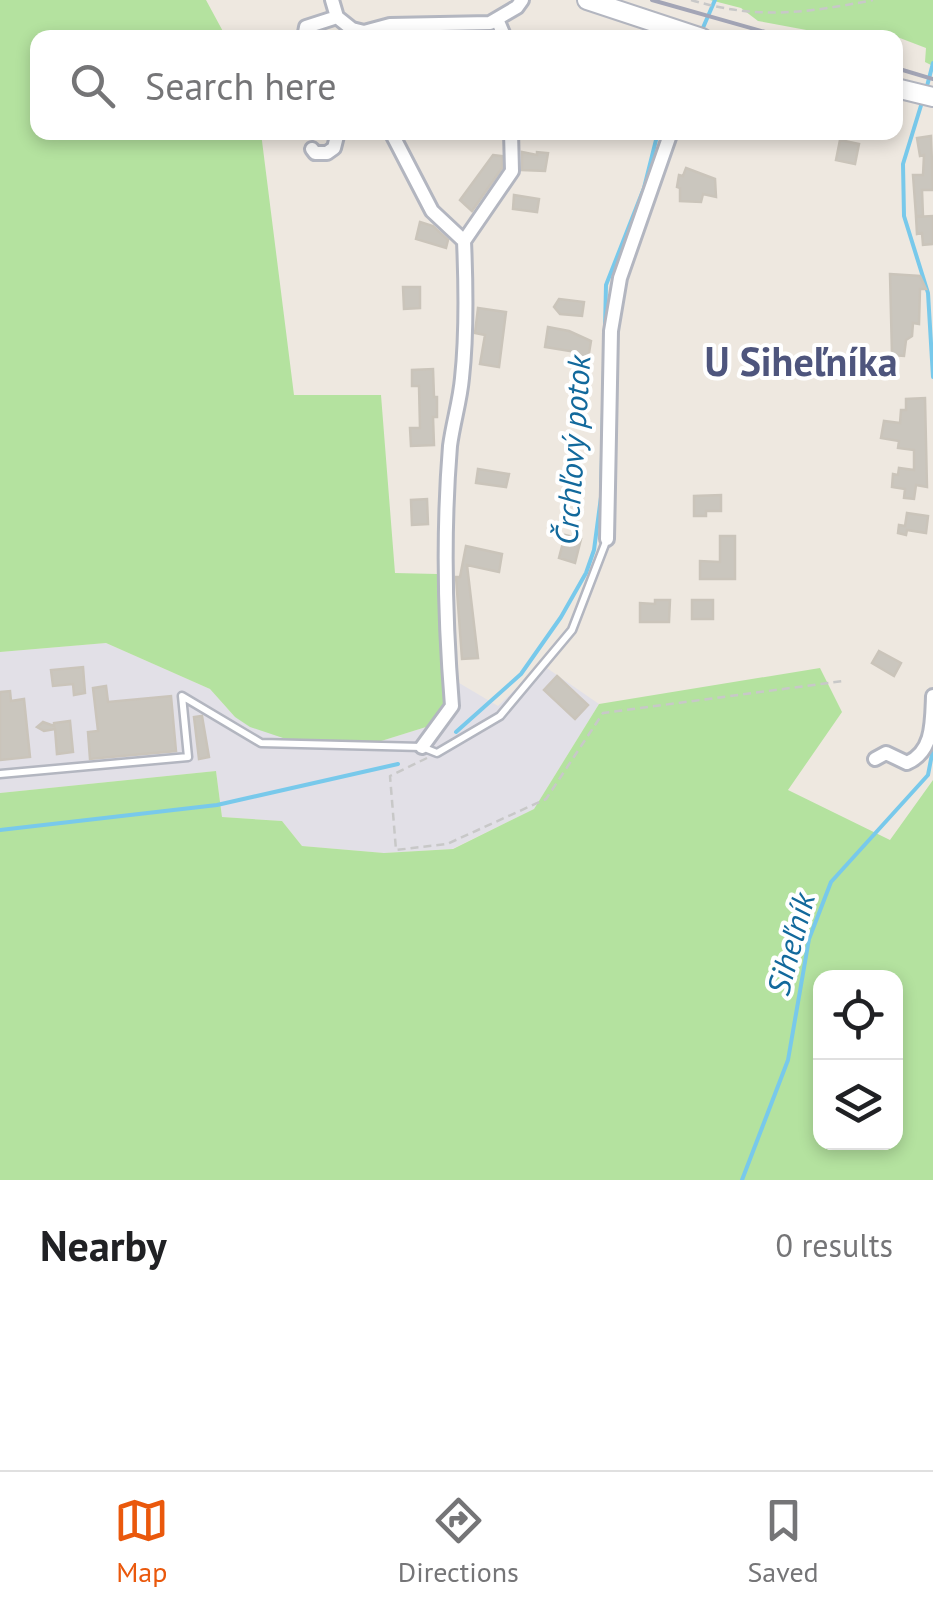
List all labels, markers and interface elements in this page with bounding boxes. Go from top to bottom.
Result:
search box [30,30,903,140]
icon: search [65,58,120,113]
text: Search here [145,61,337,110]
district label: U Siheľníka [704,335,898,387]
water label: Črchľový potok [544,352,600,546]
water label: Siheľník [756,886,824,1000]
map controls [813,970,903,1150]
button: locate [813,970,903,1060]
button: layers [813,1060,903,1150]
text: Nearby [40,1218,167,1273]
text: 0 results [775,1224,893,1266]
tab: Map [114,1493,169,1590]
tab: Directions [398,1493,519,1590]
tab: Saved [747,1493,819,1590]

